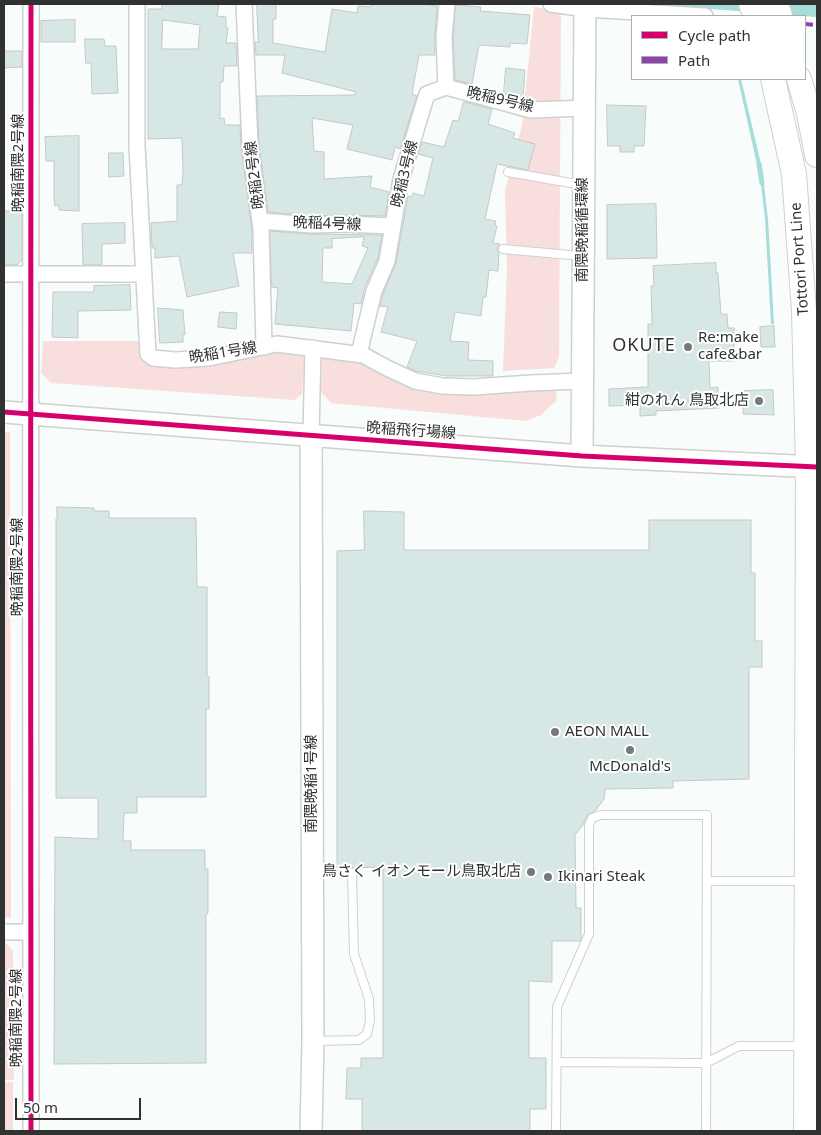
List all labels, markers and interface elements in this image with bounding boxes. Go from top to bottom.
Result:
legend [631,15,806,80]
text: Cycle path [678,25,751,45]
text: Path [678,50,710,70]
street label: 晩稲9号線 [465,84,535,116]
street label: 晩稲南隈2号線 [10,114,28,212]
street label: 晩稲3号線 [388,139,422,209]
street label: 晩稲2号線 [242,140,268,210]
street label: 南隈晩稲循環線 [574,178,592,282]
street label: Tottori Port Line [787,202,813,316]
street label: 晩稲4号線 [292,214,362,234]
place label: Re:make cafe&bar [698,329,762,364]
district label: OKUTE [612,335,676,357]
street label: 晩稲1号線 [188,339,258,367]
marker: Re:make cafe&bar [682,341,694,353]
place label: 紺のれん 鳥取北店 [625,392,749,410]
marker: 紺のれん 鳥取北店 [753,395,765,407]
street label: 晩稲飛行場線 [365,419,457,443]
street label: 晩稲南隈2号線 [9,518,27,616]
place label: AEON MALL [565,723,649,741]
marker: AEON MALL [549,726,561,738]
street label: 南隈晩稲1号線 [303,735,321,833]
marker: McDonald's [624,744,636,756]
place label: McDonald's [589,758,671,776]
place label: 鳥さく イオンモール鳥取北店 [322,863,521,881]
marker: 鳥さく イオンモール鳥取北店 [525,866,537,878]
place label: Ikinari Steak [558,868,645,886]
marker: Ikinari Steak [542,871,554,883]
street label: 晩稲南隈2号線 [8,969,26,1067]
scale bar [18,1088,144,1120]
text: 50 m [23,1097,58,1117]

